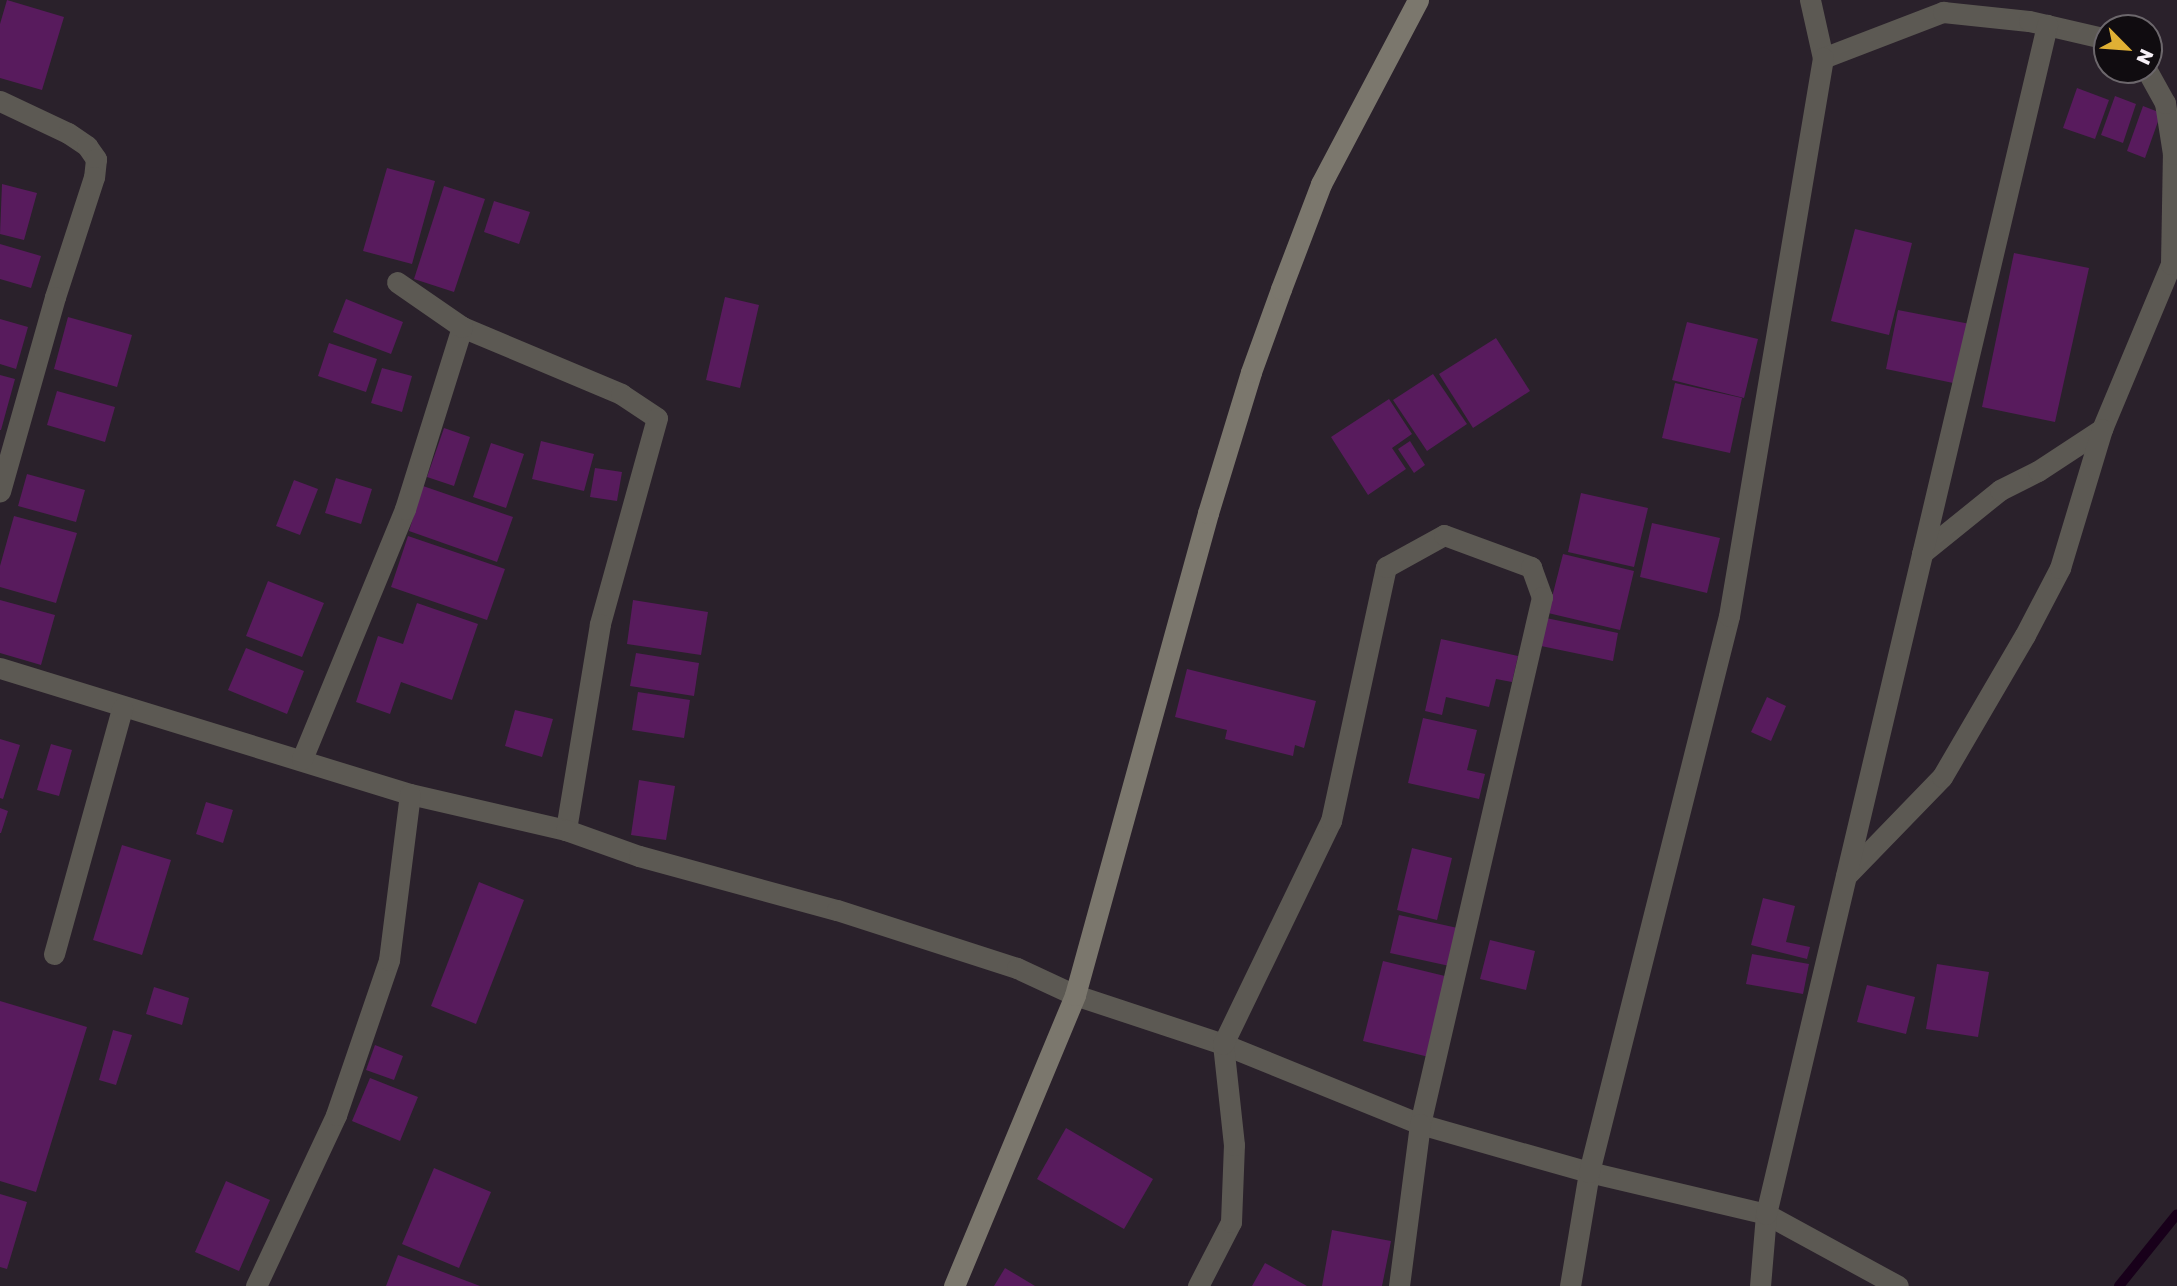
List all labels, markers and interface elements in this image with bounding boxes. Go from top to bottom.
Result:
north arrow [2093,14,2163,84]
text: N [2132,46,2159,69]

